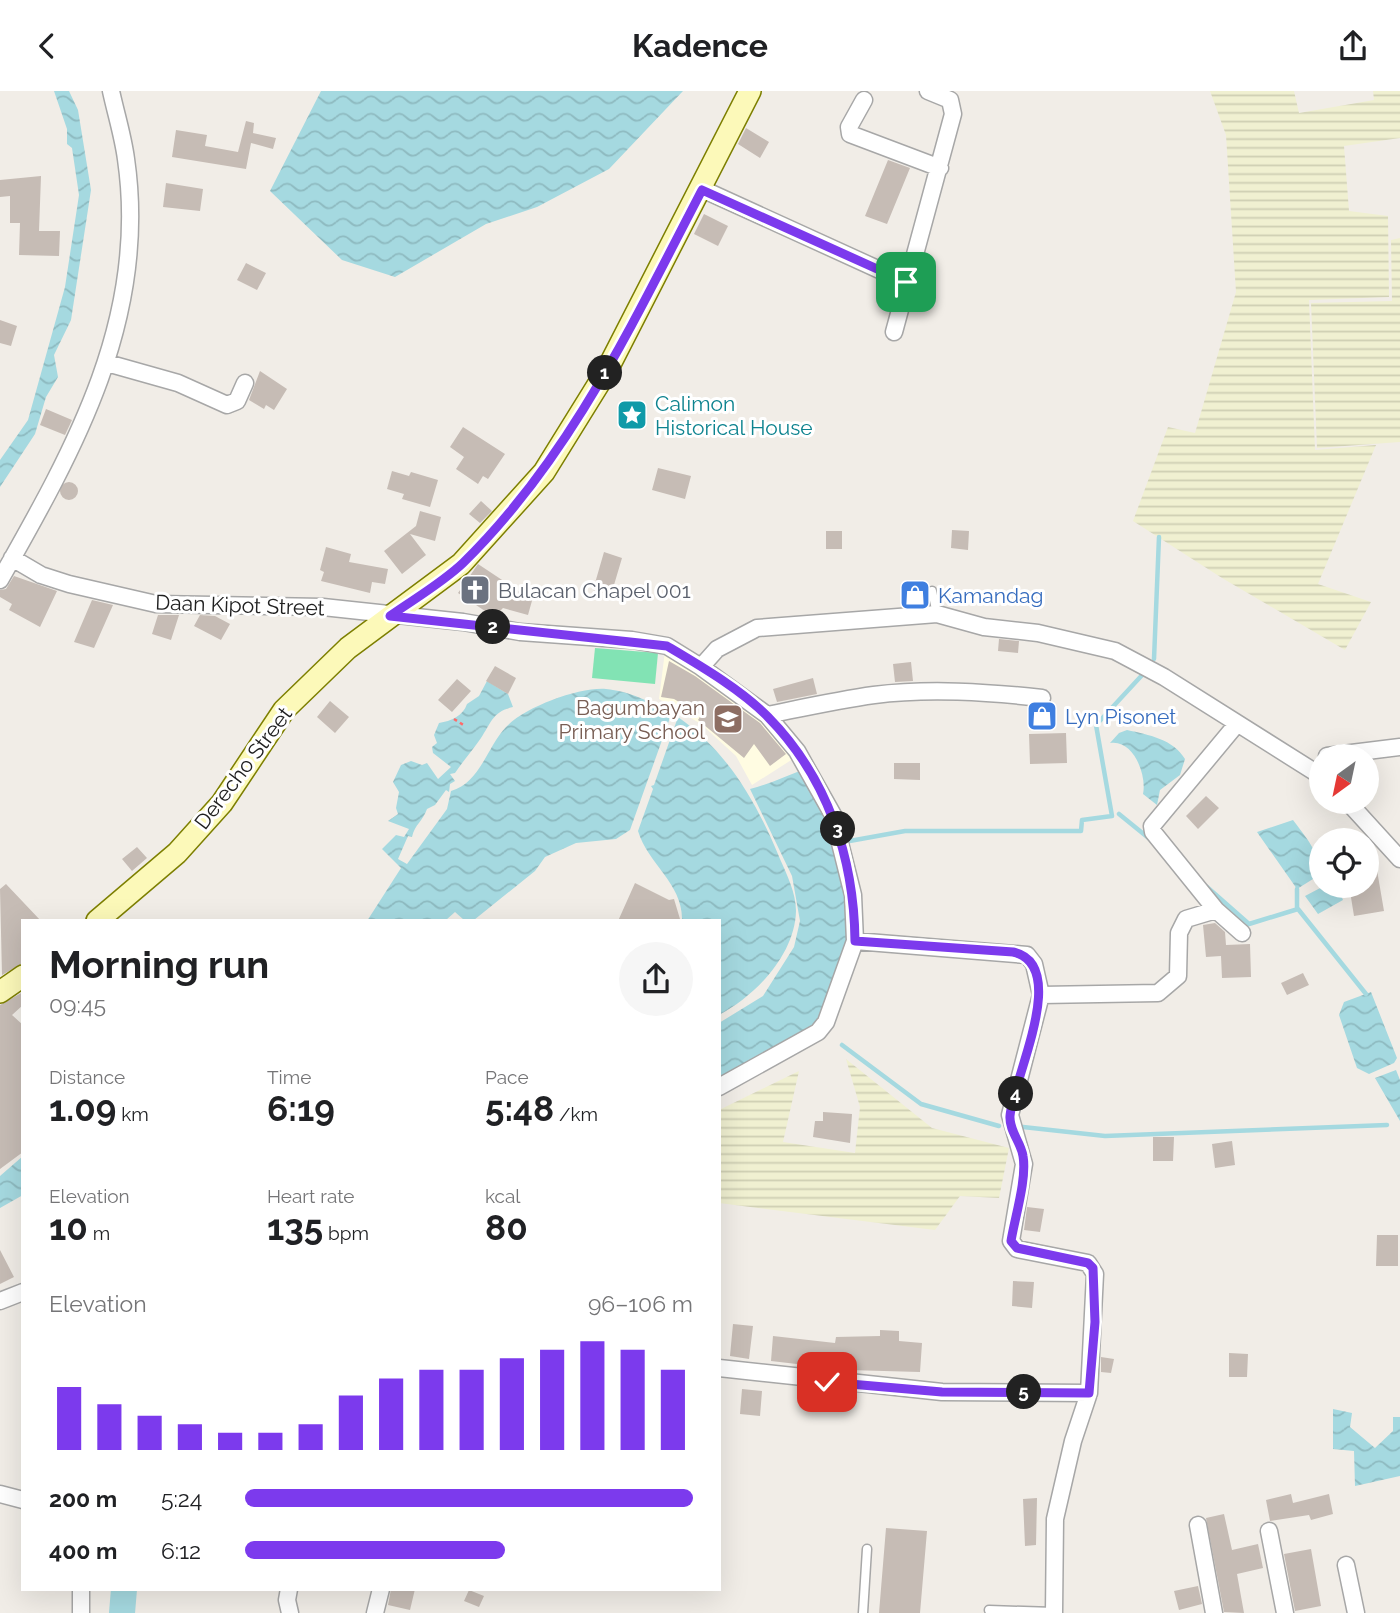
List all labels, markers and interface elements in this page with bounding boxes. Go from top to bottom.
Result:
icon: back [28,27,66,65]
text: Kadence [632,27,768,64]
icon: share [1334,27,1372,65]
pin [876,252,936,312]
icon: arrive [887,263,925,301]
pin: 1 [588,355,622,391]
text: 1 [600,361,609,383]
place label: Calimon Historical House [655,391,813,440]
place icon: Calimon Historical House [615,398,649,432]
church icon: Bulacan Chapel 001 [458,573,492,607]
place label: Bulacan Chapel 001 [498,578,691,603]
shop icon: Kamandag [898,578,932,612]
place label: Kamandag [938,583,1043,608]
street label: Daan Kipot Street [155,590,325,620]
pin: 2 [476,609,510,645]
text: 2 [487,615,498,637]
place label: Bagumbayan Primary School [558,695,705,744]
shop icon: Lyn Pisonet [1025,699,1059,733]
street label: Derecho Street [189,702,297,834]
school or university icon: Bagumbayan Primary School [711,702,745,736]
place label: Lyn Pisonet [1065,704,1176,729]
north arrow [1309,744,1379,814]
map controls [1309,744,1379,898]
pin: 3 [820,811,856,847]
text: 3 [832,817,843,839]
button: locate [1309,828,1379,898]
text: Morning run [49,942,269,987]
button: share [619,942,693,1016]
text: 09:45 [49,991,106,1018]
text: Distance [49,1066,125,1088]
text: Time [267,1066,311,1088]
text: Pace [485,1066,529,1088]
pin: 4 [998,1077,1034,1111]
text: 4 [1010,1082,1021,1104]
text: 1.09 [49,1088,116,1129]
text: 6:19 [267,1088,335,1129]
text: 5:48 [485,1088,554,1129]
text: km [116,1103,149,1125]
text: /km [554,1103,598,1125]
text: Elevation [49,1185,130,1207]
text: Heart rate [267,1185,355,1207]
text: kcal [485,1185,521,1207]
text: 10 [49,1207,88,1248]
text: 135 [267,1207,323,1248]
text: 80 [485,1207,528,1248]
text: m [88,1222,110,1244]
text: bpm [323,1222,369,1244]
text: Elevation [49,1290,147,1317]
text: 96–106 m [588,1290,693,1317]
pin [797,1352,857,1412]
icon: check [808,1363,846,1401]
pin: 5 [1006,1375,1042,1409]
text: 5 [1018,1380,1029,1402]
text: 200 m [49,1485,117,1512]
text: 5:24 [161,1485,202,1512]
text: 400 m [49,1537,117,1564]
text: 6:12 [161,1537,201,1564]

